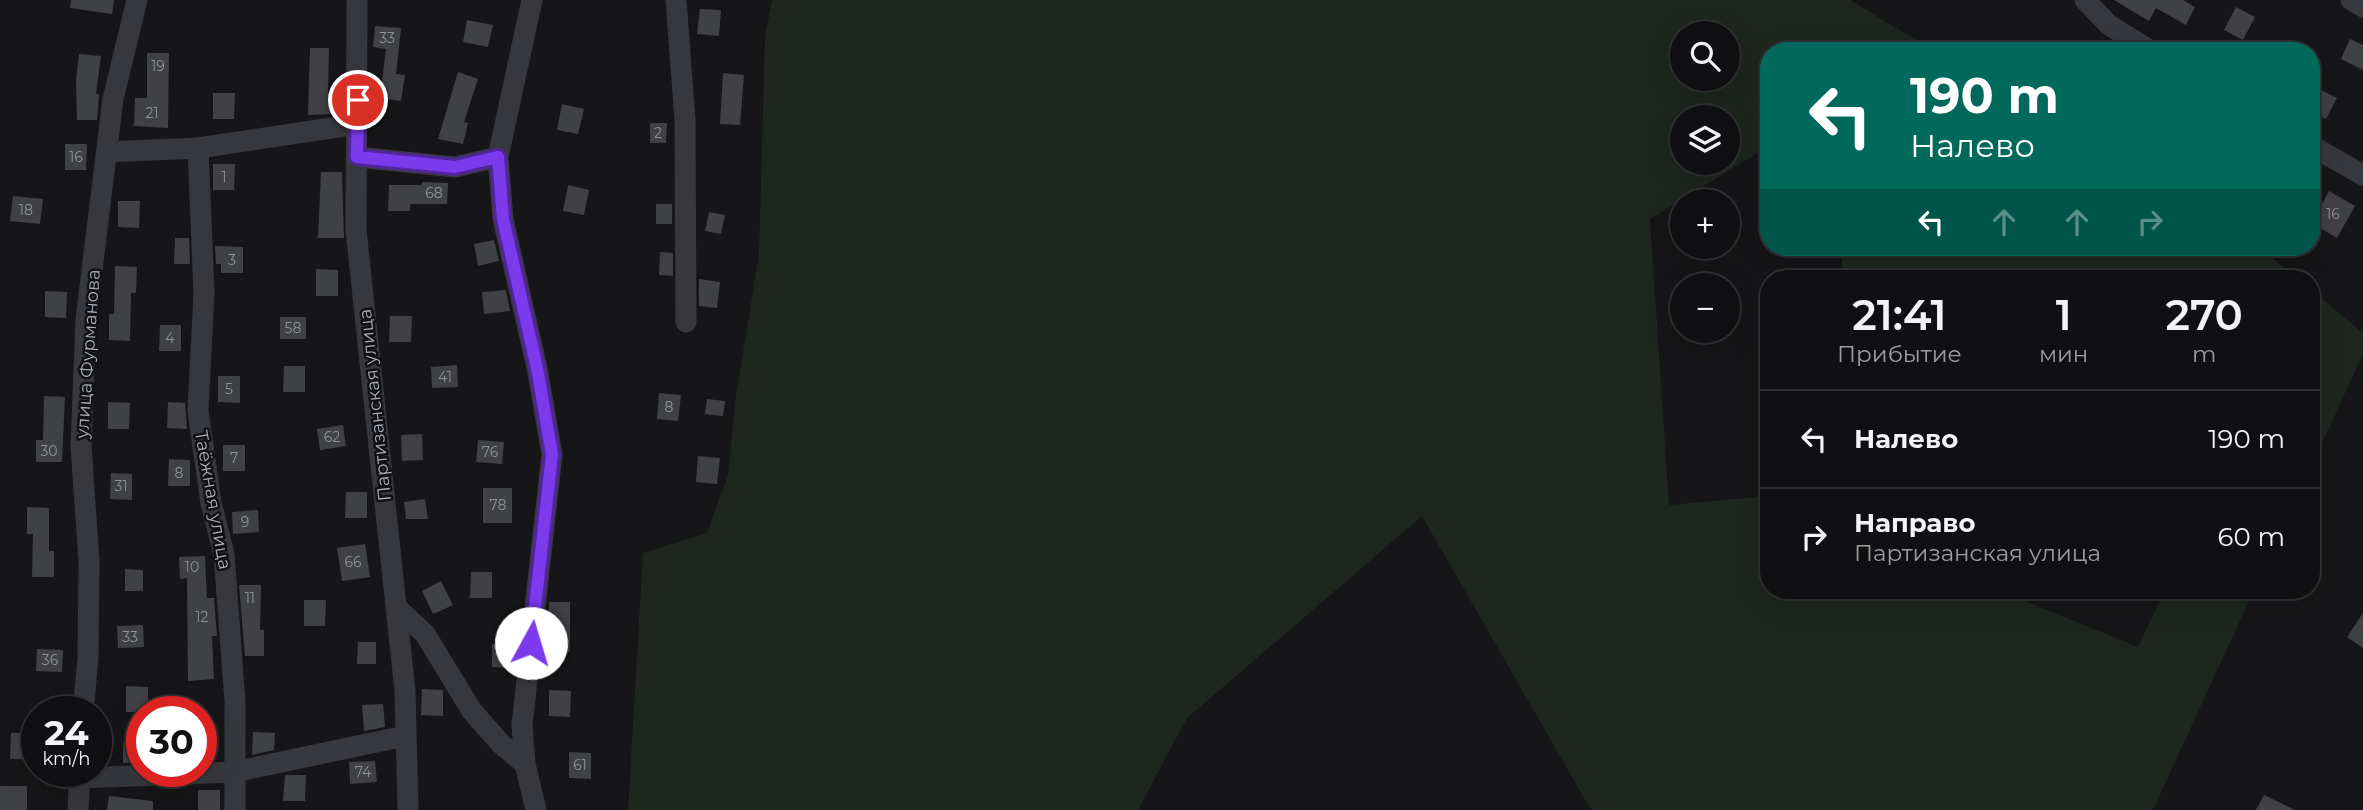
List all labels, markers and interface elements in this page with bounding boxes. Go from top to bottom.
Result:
map controls [1670,21,1740,343]
button: search [1670,21,1740,91]
house number: 33 [379,29,395,47]
house number: 19 [151,57,165,75]
text: 190 m [1910,66,2059,125]
pin [328,70,388,130]
icon: left [1795,70,1886,161]
icon: arrive [339,81,377,119]
house number: 21 [145,104,159,122]
button: layers [1670,105,1740,175]
house number: 2 [654,124,662,142]
text: Налево [1910,126,2035,165]
house number: 16 [69,148,83,166]
house number: 1 [221,168,227,186]
house number: 68 [425,184,443,202]
button: + [1670,189,1740,259]
house number: 18 [19,201,33,219]
icon: left [1912,203,1950,241]
icon: ahead [1985,203,2023,241]
icon: ahead [2058,203,2096,241]
icon: right [2131,203,2169,241]
house number: 16 [2326,205,2340,223]
house number: 3 [228,251,236,269]
street label: улица Фурманова [71,269,105,440]
button: − [1670,273,1740,343]
text: 21:41 [1852,289,1947,341]
text: 1 [2056,289,2072,341]
text: 270 [2165,289,2243,341]
street label: Партизанская улица [354,308,396,502]
house number: 58 [285,319,301,337]
house number: 4 [165,329,175,347]
text: Прибытие [1837,340,1962,368]
text: мин [2039,340,2088,368]
text: m [2192,340,2216,368]
house number: 41 [438,368,452,386]
house number: 5 [225,380,233,398]
house number: 8 [665,398,674,416]
icon: left [1795,420,1833,458]
text: Налево [1854,423,1958,455]
text: 190 m [2208,423,2285,455]
house number: 62 [324,428,340,446]
street label: Таёжная улица [190,429,236,571]
house number: 30 [40,442,58,460]
house number: 76 [482,443,499,461]
house number: 7 [230,449,238,467]
house number: 8 [175,464,184,482]
house number: 31 [115,477,127,495]
house number: 78 [490,496,507,514]
text: Направо [1854,507,1975,539]
house number: 9 [241,513,249,531]
icon: right [1795,518,1833,556]
text: 60 m [2218,521,2285,553]
text: Партизанская улица [1854,539,2101,567]
house number: 66 [344,553,362,571]
house number: 10 [185,558,199,576]
house number: 11 [245,589,255,607]
position arrow [494,606,568,680]
house number: 12 [195,608,209,626]
house number: 33 [122,628,138,646]
house number: 36 [42,651,59,669]
speed limit sign: 30 [126,696,217,787]
text: 24 [44,711,89,754]
text: km/h [42,748,91,770]
house number: 61 [573,756,587,774]
house number: 74 [355,763,372,781]

